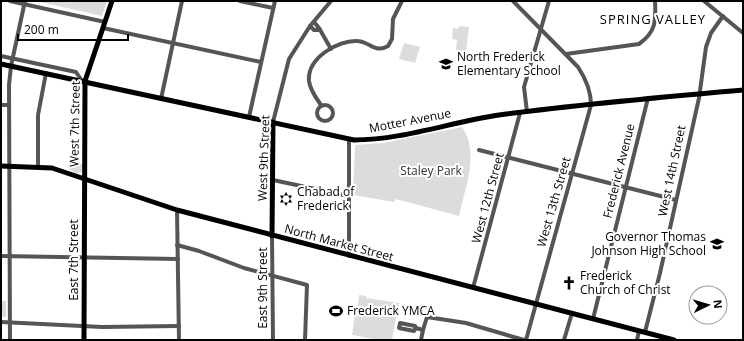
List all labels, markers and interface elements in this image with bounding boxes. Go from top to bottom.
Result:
district label: SPRING VALLEY [600,10,706,28]
scale bar [18,16,128,42]
text: 200 m [24,21,59,38]
place label: North Frederick Elementary School [457,48,561,79]
school or university icon: North Frederick Elementary School [438,56,454,72]
street label: West 7th Street [65,81,84,167]
street label: Motter Avenue [367,104,453,137]
street label: West 9th Street [254,115,273,201]
street label: Frederick Avenue [599,122,639,220]
street label: West 14th Street [654,124,689,218]
street label: West 12th Street [467,151,508,245]
street label: West 13th Street [533,155,574,249]
park label: Staley Park [400,162,462,179]
place label: Chabad of Frederick [297,183,355,214]
synagogue icon: Chabad of Frederick [278,191,294,207]
street label: East 7th Street [65,219,82,301]
street label: North Market Street [283,220,396,265]
place label: Governor Thomas Johnson High School [590,228,706,259]
school or university icon: Governor Thomas Johnson High School [709,236,725,252]
street label: East 9th Street [254,247,271,329]
place label: Frederick Church of Christ [580,267,671,298]
church icon: Frederick Church of Christ [561,275,577,291]
north arrow [688,285,728,325]
text: N [711,299,726,309]
place label: Frederick YMCA [347,302,435,319]
sports icon: Frederick YMCA [328,303,344,319]

